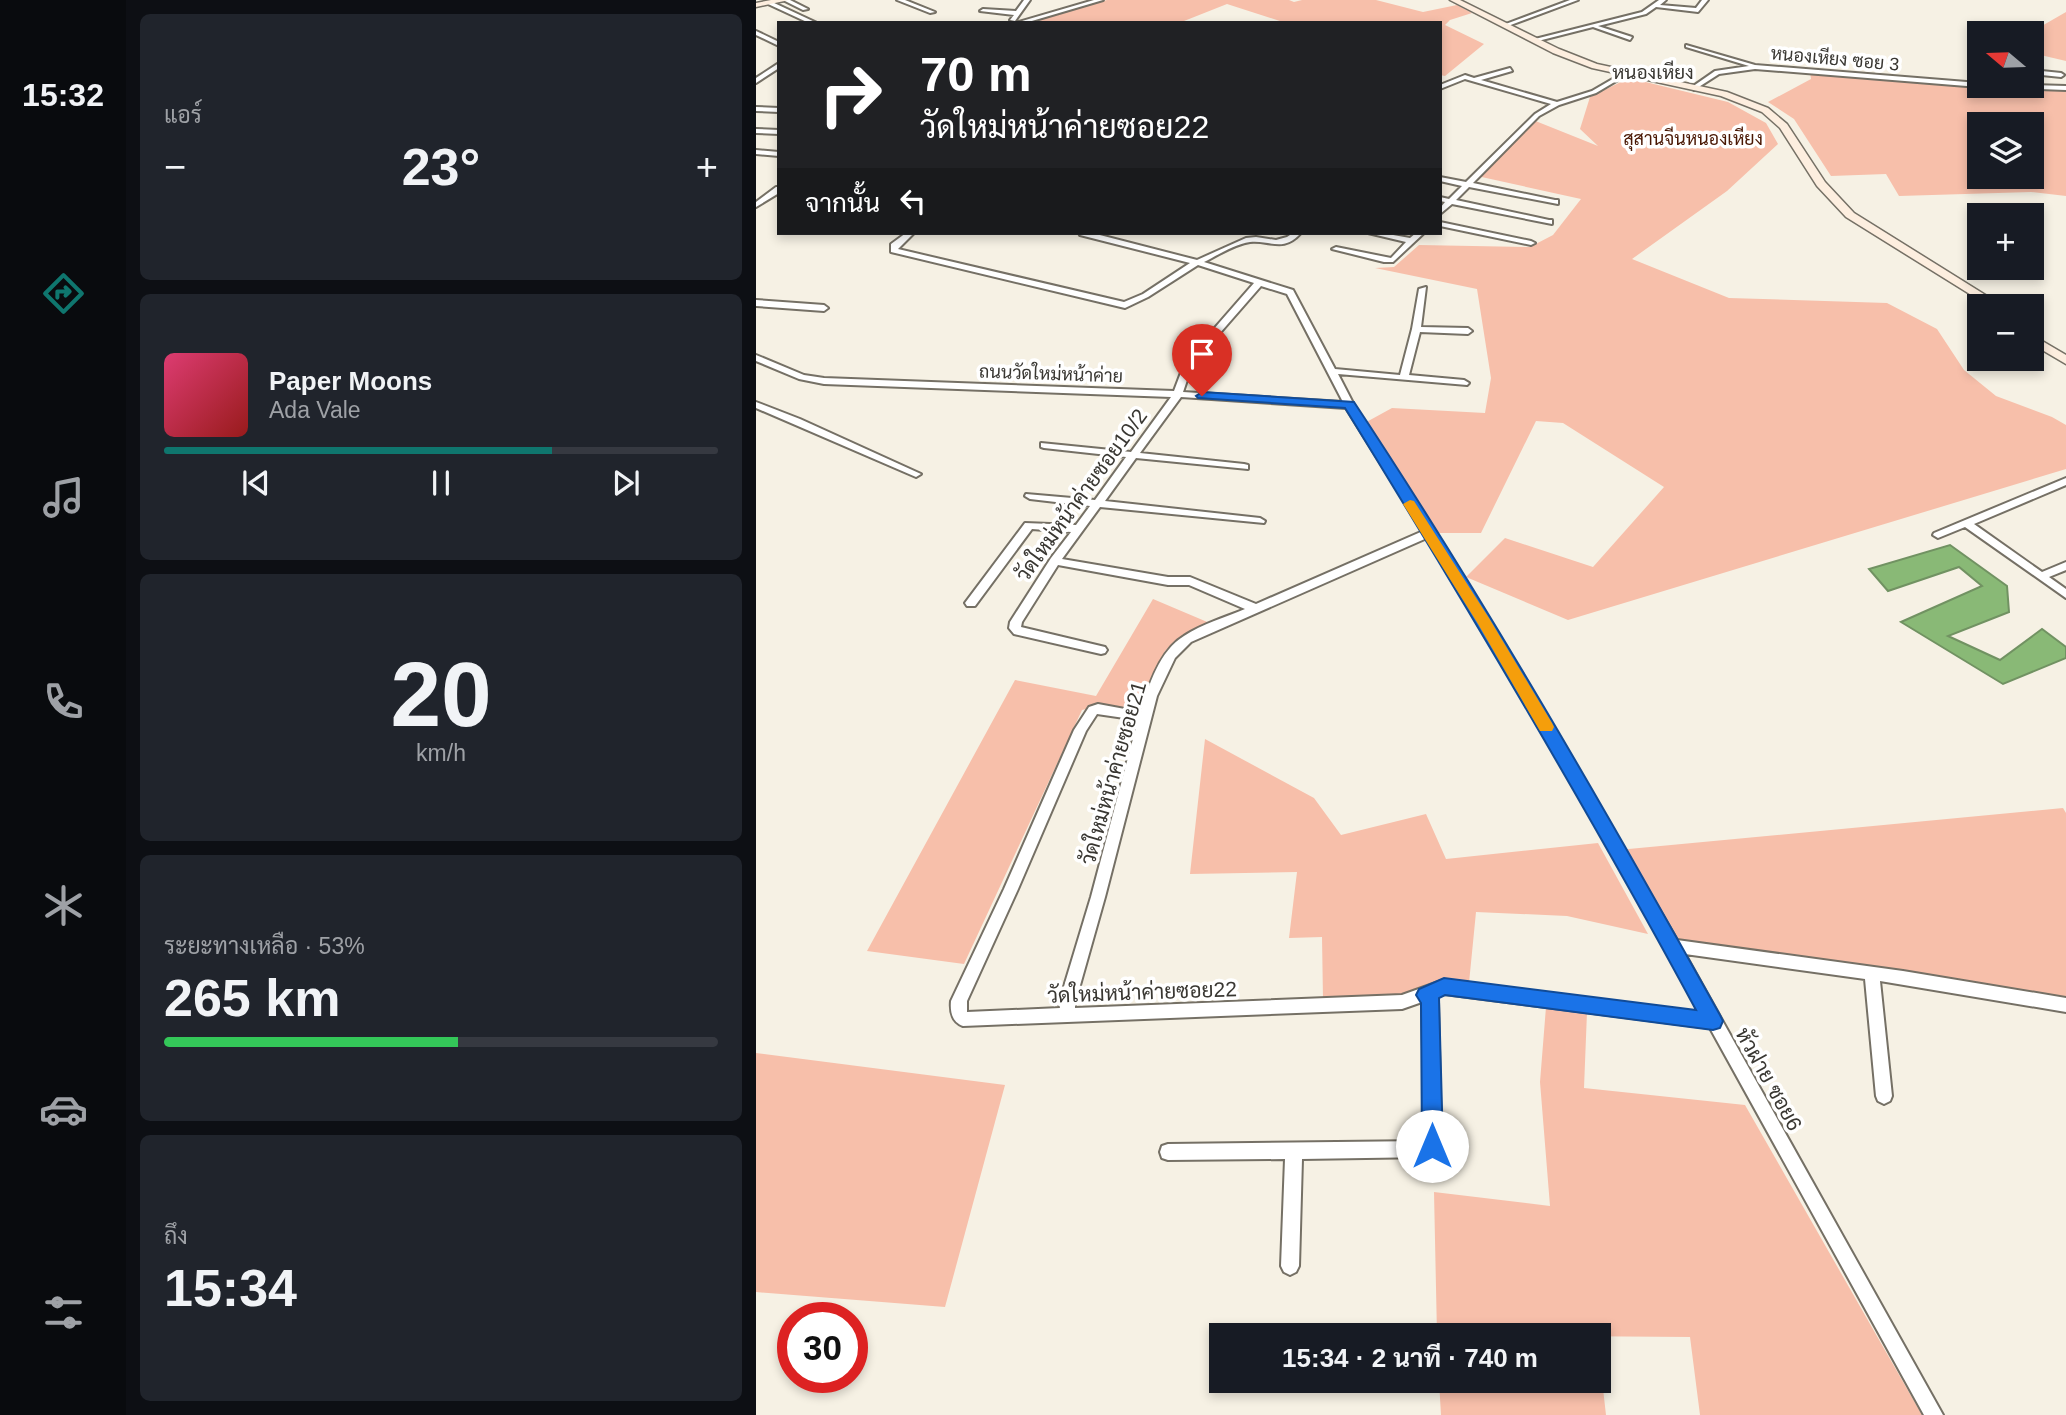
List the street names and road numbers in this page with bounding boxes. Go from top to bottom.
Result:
street label: หนองเหียง ซอย 3 [1770,40,1900,75]
street label: ถนนวัดใหม่หน้าค่าย [979,358,1123,387]
street label: วัดใหม่หน้าค่ายซอย10/2 [1010,404,1151,586]
street label: วัดใหม่หน้าค่ายซอย21 [1075,678,1150,867]
street label: วัดใหม่หน้าค่ายซอย22 [1047,976,1237,1007]
street label: หัวฝาย ซอย6 [1731,1024,1807,1134]

